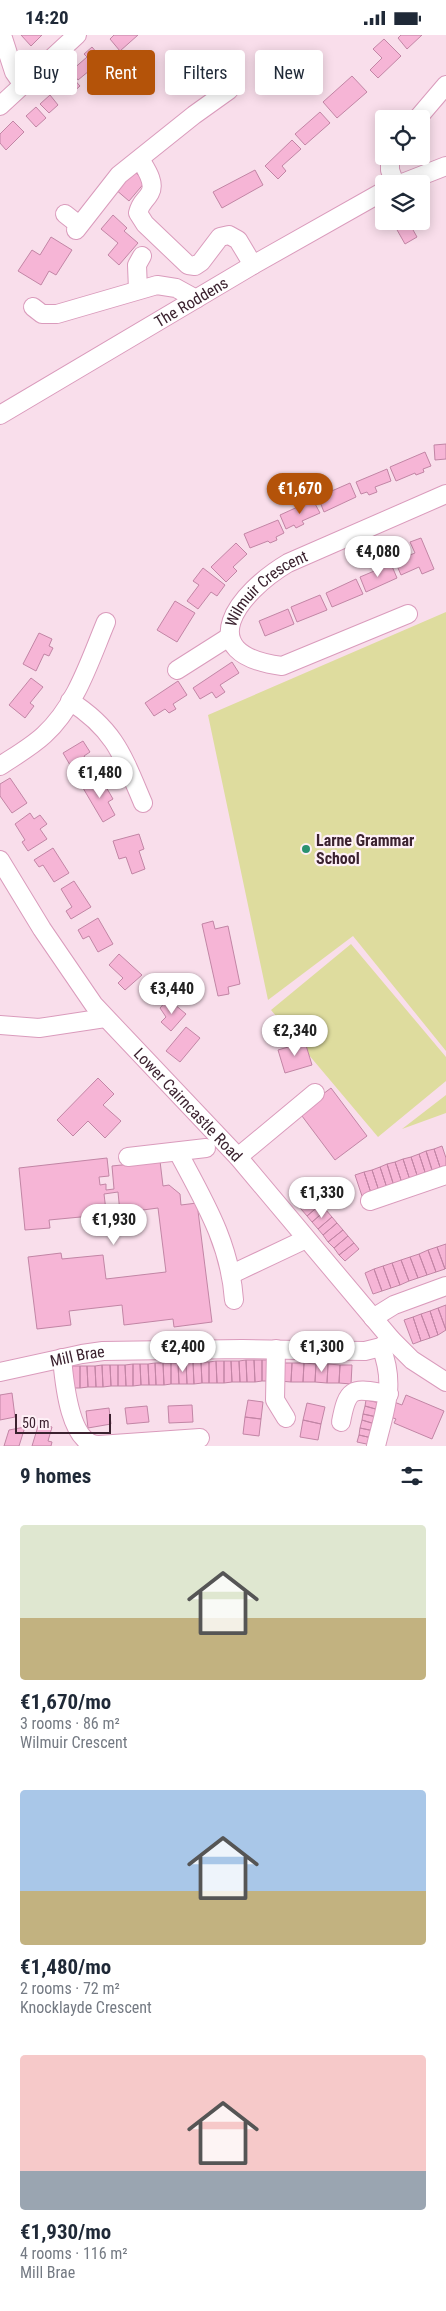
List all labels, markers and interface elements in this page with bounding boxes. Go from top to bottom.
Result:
text: 14:20 [25,6,69,29]
chip: Buy [15,50,77,95]
chip: Rent [87,50,155,95]
chip: Filters [165,50,245,95]
chip: New [255,50,323,95]
map controls [375,110,430,230]
button: locate [375,110,430,165]
button: layers [375,175,430,230]
street label: The Roddens [151,273,231,331]
pin: €1,670 [259,473,341,515]
text: €1,670 [278,479,322,498]
pin: €4,080 [337,535,419,578]
text: €4,080 [356,542,400,561]
street label: Wilmuir Crescent [221,546,311,629]
pin: €1,480 [59,757,141,799]
text: €1,480 [78,763,122,782]
place label: Larne Grammar School [316,831,414,868]
marker: Larne Grammar School [300,843,312,855]
pin: €3,440 [131,973,213,1015]
text: €3,440 [150,979,194,998]
pin: €2,340 [254,1015,336,1057]
text: €2,340 [273,1021,317,1040]
street label: Lower Cairncastle Road [130,1044,247,1165]
pin: €1,330 [281,1177,363,1219]
text: €1,330 [300,1183,344,1202]
pin: €1,930 [73,1203,155,1246]
text: €1,930 [92,1210,136,1229]
pin: €2,400 [142,1331,224,1373]
pin: €1,300 [281,1331,363,1373]
text: €2,400 [161,1337,205,1356]
text: €1,300 [300,1337,344,1356]
street label: Mill Brae [48,1341,106,1370]
scale bar [15,1411,111,1434]
text: 50 m [22,1415,50,1431]
icon: filters [398,1462,426,1490]
text: 9 homes [20,1464,91,1488]
icon: home [178,1558,268,1648]
text: €1,670/mo [20,1690,111,1714]
text: 3 rooms · 86 m² [20,1714,120,1733]
text: Wilmuir Crescent [20,1733,128,1752]
icon: home [178,1823,268,1913]
text: €1,480/mo [20,1955,111,1979]
text: 2 rooms · 72 m² [20,1979,120,1998]
text: Knocklayde Crescent [20,1998,152,2017]
icon: home [178,2088,268,2178]
text: €1,930/mo [20,2220,111,2244]
text: 4 rooms · 116 m² [20,2244,128,2263]
text: Mill Brae [20,2263,75,2282]

